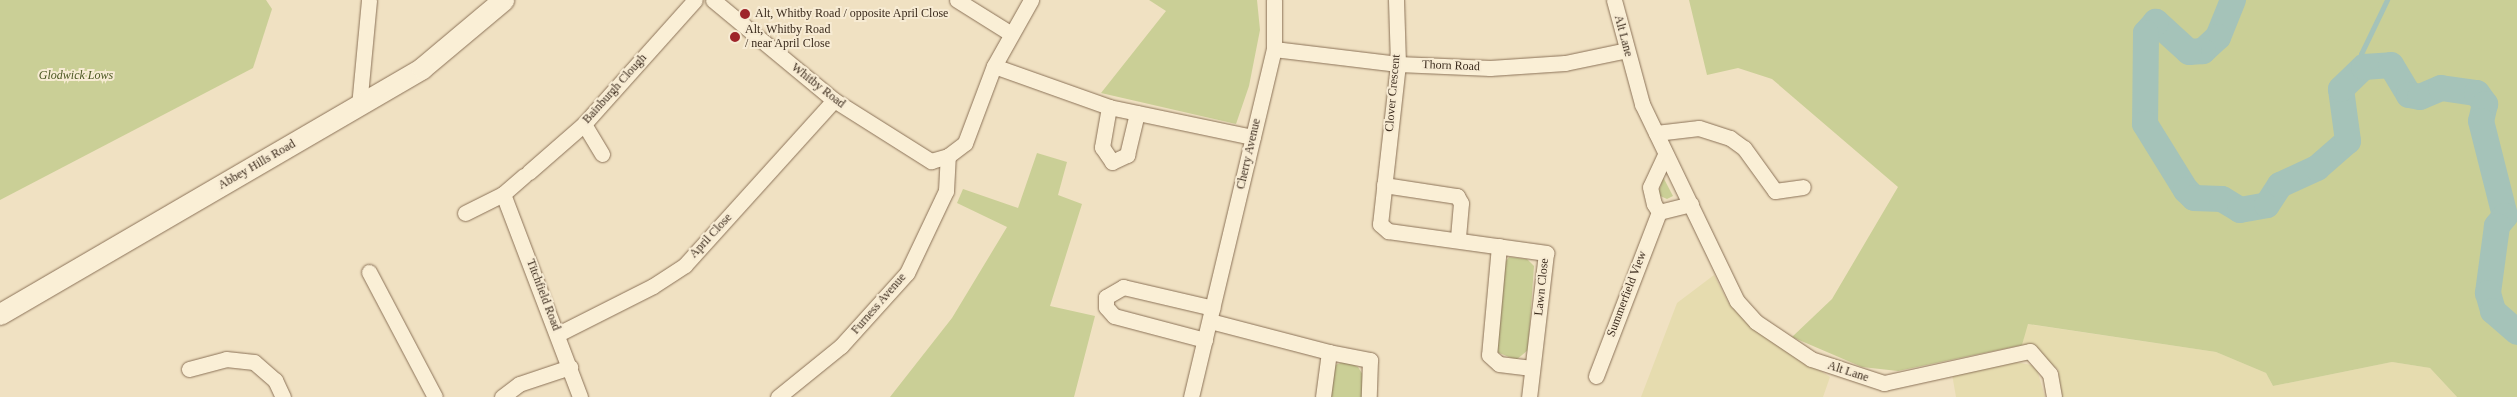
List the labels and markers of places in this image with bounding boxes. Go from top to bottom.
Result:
place label: Alt, Whitby Road / opposite April Close [755,7,949,21]
marker: Alt, Whitby Road / opposite April Close [739,8,751,20]
place label: Alt, Whitby Road / near April Close [745,23,831,51]
marker: Alt, Whitby Road / near April Close [729,31,741,43]

